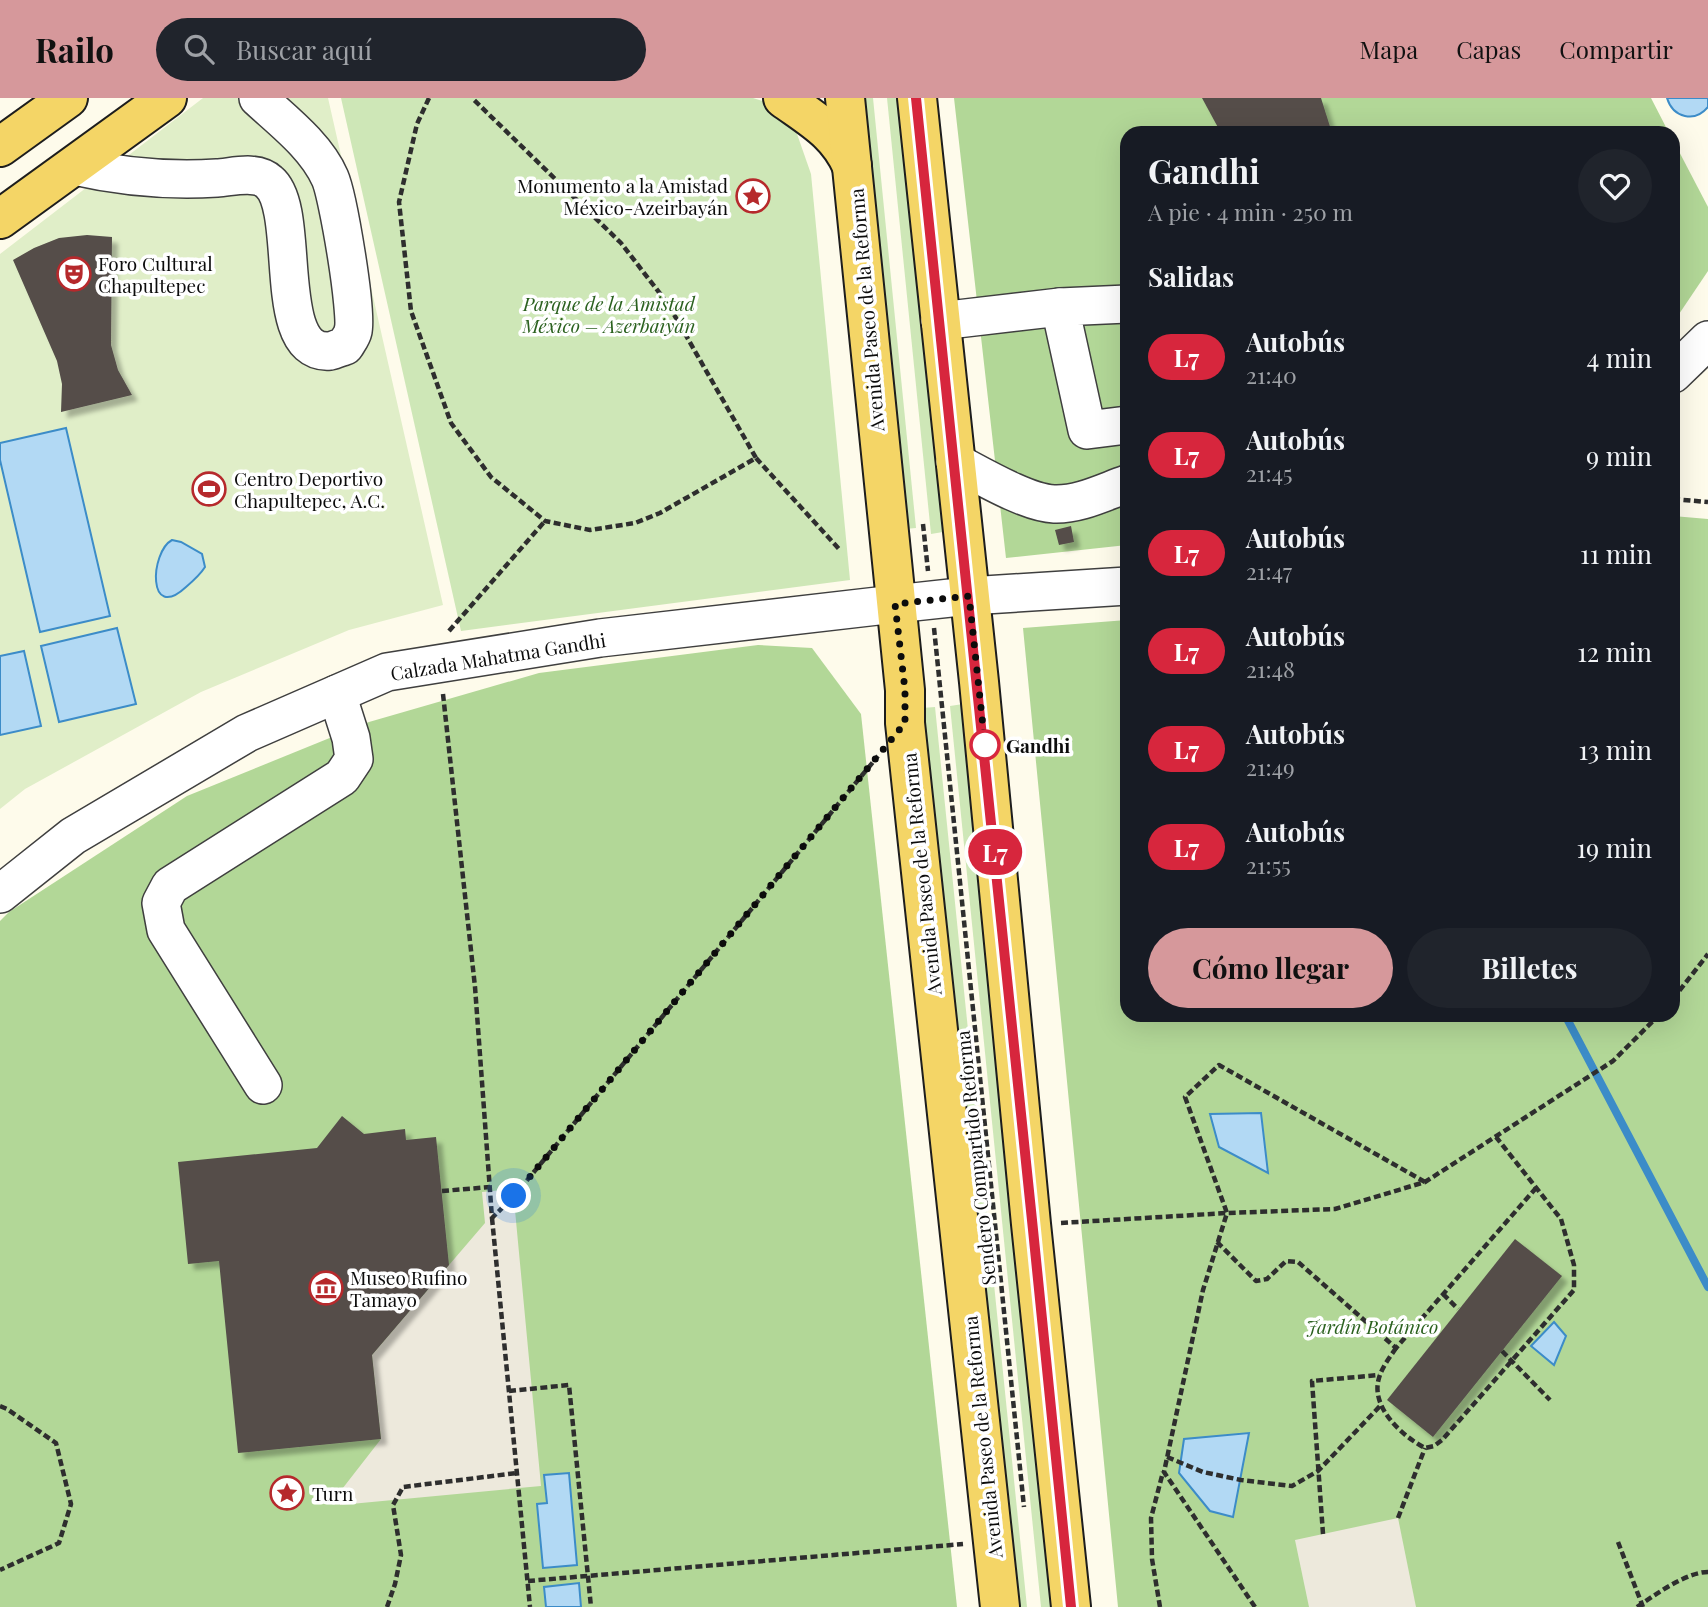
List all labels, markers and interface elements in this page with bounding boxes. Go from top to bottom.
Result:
search box [156,18,646,81]
text: Railo [35,27,114,71]
icon: search [180,30,218,68]
text: Buscar aquí [236,32,372,67]
text: Mapa [1360,33,1418,65]
text: Capas [1456,33,1521,65]
text: Compartir [1559,33,1673,65]
text: Gandhi [1148,148,1260,192]
button: heart [1578,149,1652,223]
place label: Monumento a la Amistad México-Azeirbayán [517,172,729,220]
place icon: Monumento a la Amistad México-Azeirbayán [734,177,772,215]
street label: Avenida Paseo de la Reforma [842,187,890,433]
text: A pie · 4 min · 250 m [1148,196,1353,227]
place label: Foro Cultural Chapultepec [98,250,213,298]
theatre icon: Foro Cultural Chapultepec [55,255,93,293]
text: Salidas [1148,259,1234,294]
park label: Parque de la Amistad México – Azerbaiyán [522,290,696,338]
text: Autobús [1246,324,1345,359]
text: 4 min [1586,340,1652,375]
text: L7 [1174,341,1199,373]
text: 21:40 [1246,359,1297,390]
text: Autobús [1246,422,1345,457]
text: 9 min [1586,438,1652,473]
text: L7 [1174,439,1199,471]
text: 21:45 [1246,457,1293,488]
place label: Centro Deportivo Chapultepec, A.C. [234,465,385,513]
sports icon: Centro Deportivo Chapultepec, A.C. [190,470,228,508]
text: Autobús [1246,520,1345,555]
text: 11 min [1580,536,1652,571]
text: L7 [1174,537,1199,569]
text: 21:47 [1246,555,1292,586]
text: Autobús [1246,618,1345,653]
street label: Calzada Mahatma Gandhi [389,626,608,686]
text: 12 min [1577,634,1652,669]
text: L7 [1174,635,1199,667]
text: 21:48 [1246,653,1295,684]
text: Autobús [1246,716,1345,751]
marker: Gandhi [970,730,1000,760]
place label: Gandhi [1006,732,1070,758]
text: 13 min [1578,732,1652,767]
text: L7 [1174,733,1199,765]
street label: Avenida Paseo de la Reforma [895,751,947,998]
text: 21:49 [1246,751,1295,782]
text: Autobús [1246,814,1345,849]
line badge: L7 [964,829,1026,875]
text: 19 min [1576,830,1652,865]
text: L7 [1174,831,1199,863]
text: L7 [982,836,1008,868]
text: 21:55 [1246,849,1291,880]
button: Cómo llegar [1148,928,1393,1008]
button: Billetes [1407,928,1652,1008]
street label: Sendero Compartido Reforma [949,1029,1001,1287]
your location [496,1178,531,1213]
place label: Museo Rufino Tamayo [350,1264,468,1312]
museum icon: Museo Rufino Tamayo [307,1269,345,1307]
park label: Jardín Botánico [1306,1313,1438,1339]
street label: Avenida Paseo de la Reforma [956,1314,1008,1561]
place icon: Turn [268,1474,306,1512]
place label: Turn [312,1480,354,1506]

